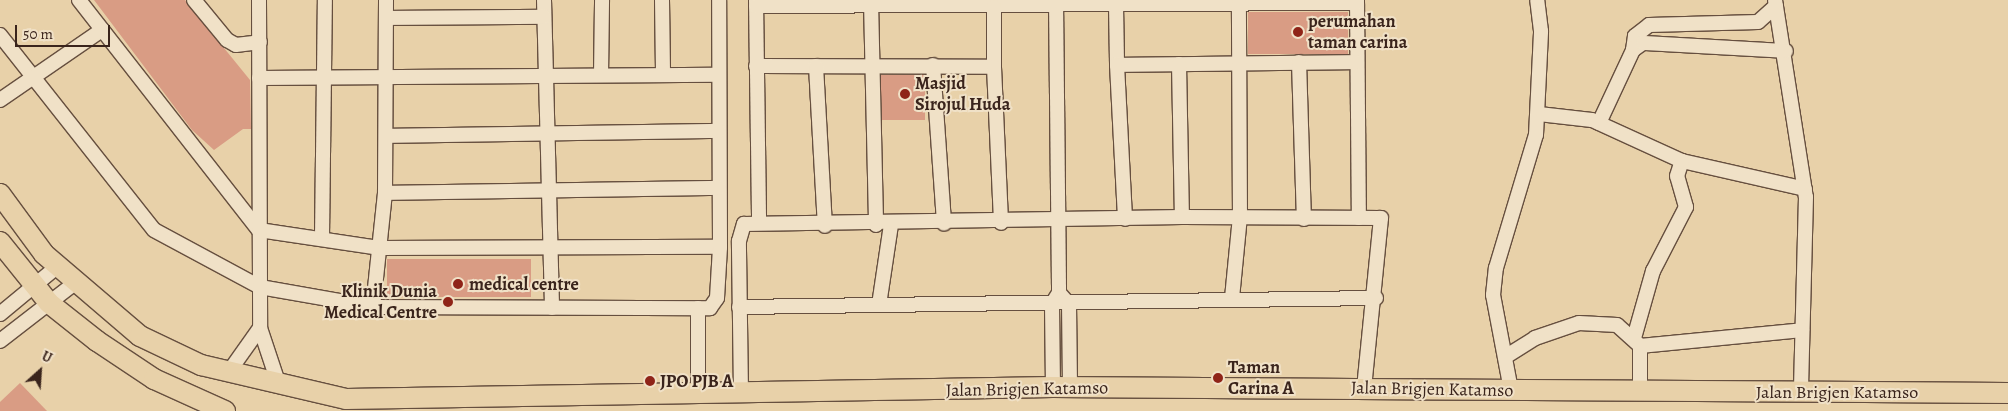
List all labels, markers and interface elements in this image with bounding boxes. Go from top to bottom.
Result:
place label: perumahan taman carina [1308,11,1407,54]
scale bar [18,15,112,47]
text: 50 m [23,24,53,44]
marker: perumahan taman carina [1292,26,1304,38]
place label: Masjid Sirojul Huda [915,73,1010,116]
marker: Masjid Sirojul Huda [899,88,911,100]
place label: medical centre [469,273,579,295]
marker: medical centre [451,277,465,291]
place label: Klinik Dunia Medical Centre [324,281,437,324]
marker: Klinik Dunia Medical Centre [441,295,455,309]
north arrow [15,346,65,396]
text: U [38,347,55,368]
place label: Taman Carina A [1228,357,1294,399]
place label: JPO PJB A [660,370,733,392]
marker: Taman Carina A [1212,372,1224,384]
marker: JPO PJB A [644,375,656,387]
street label: Jalan Brigjen Katamso [946,377,1108,401]
street label: Jalan Brigjen Katamso [1351,377,1513,401]
street label: Jalan Brigjen Katamso [1756,381,1918,403]

